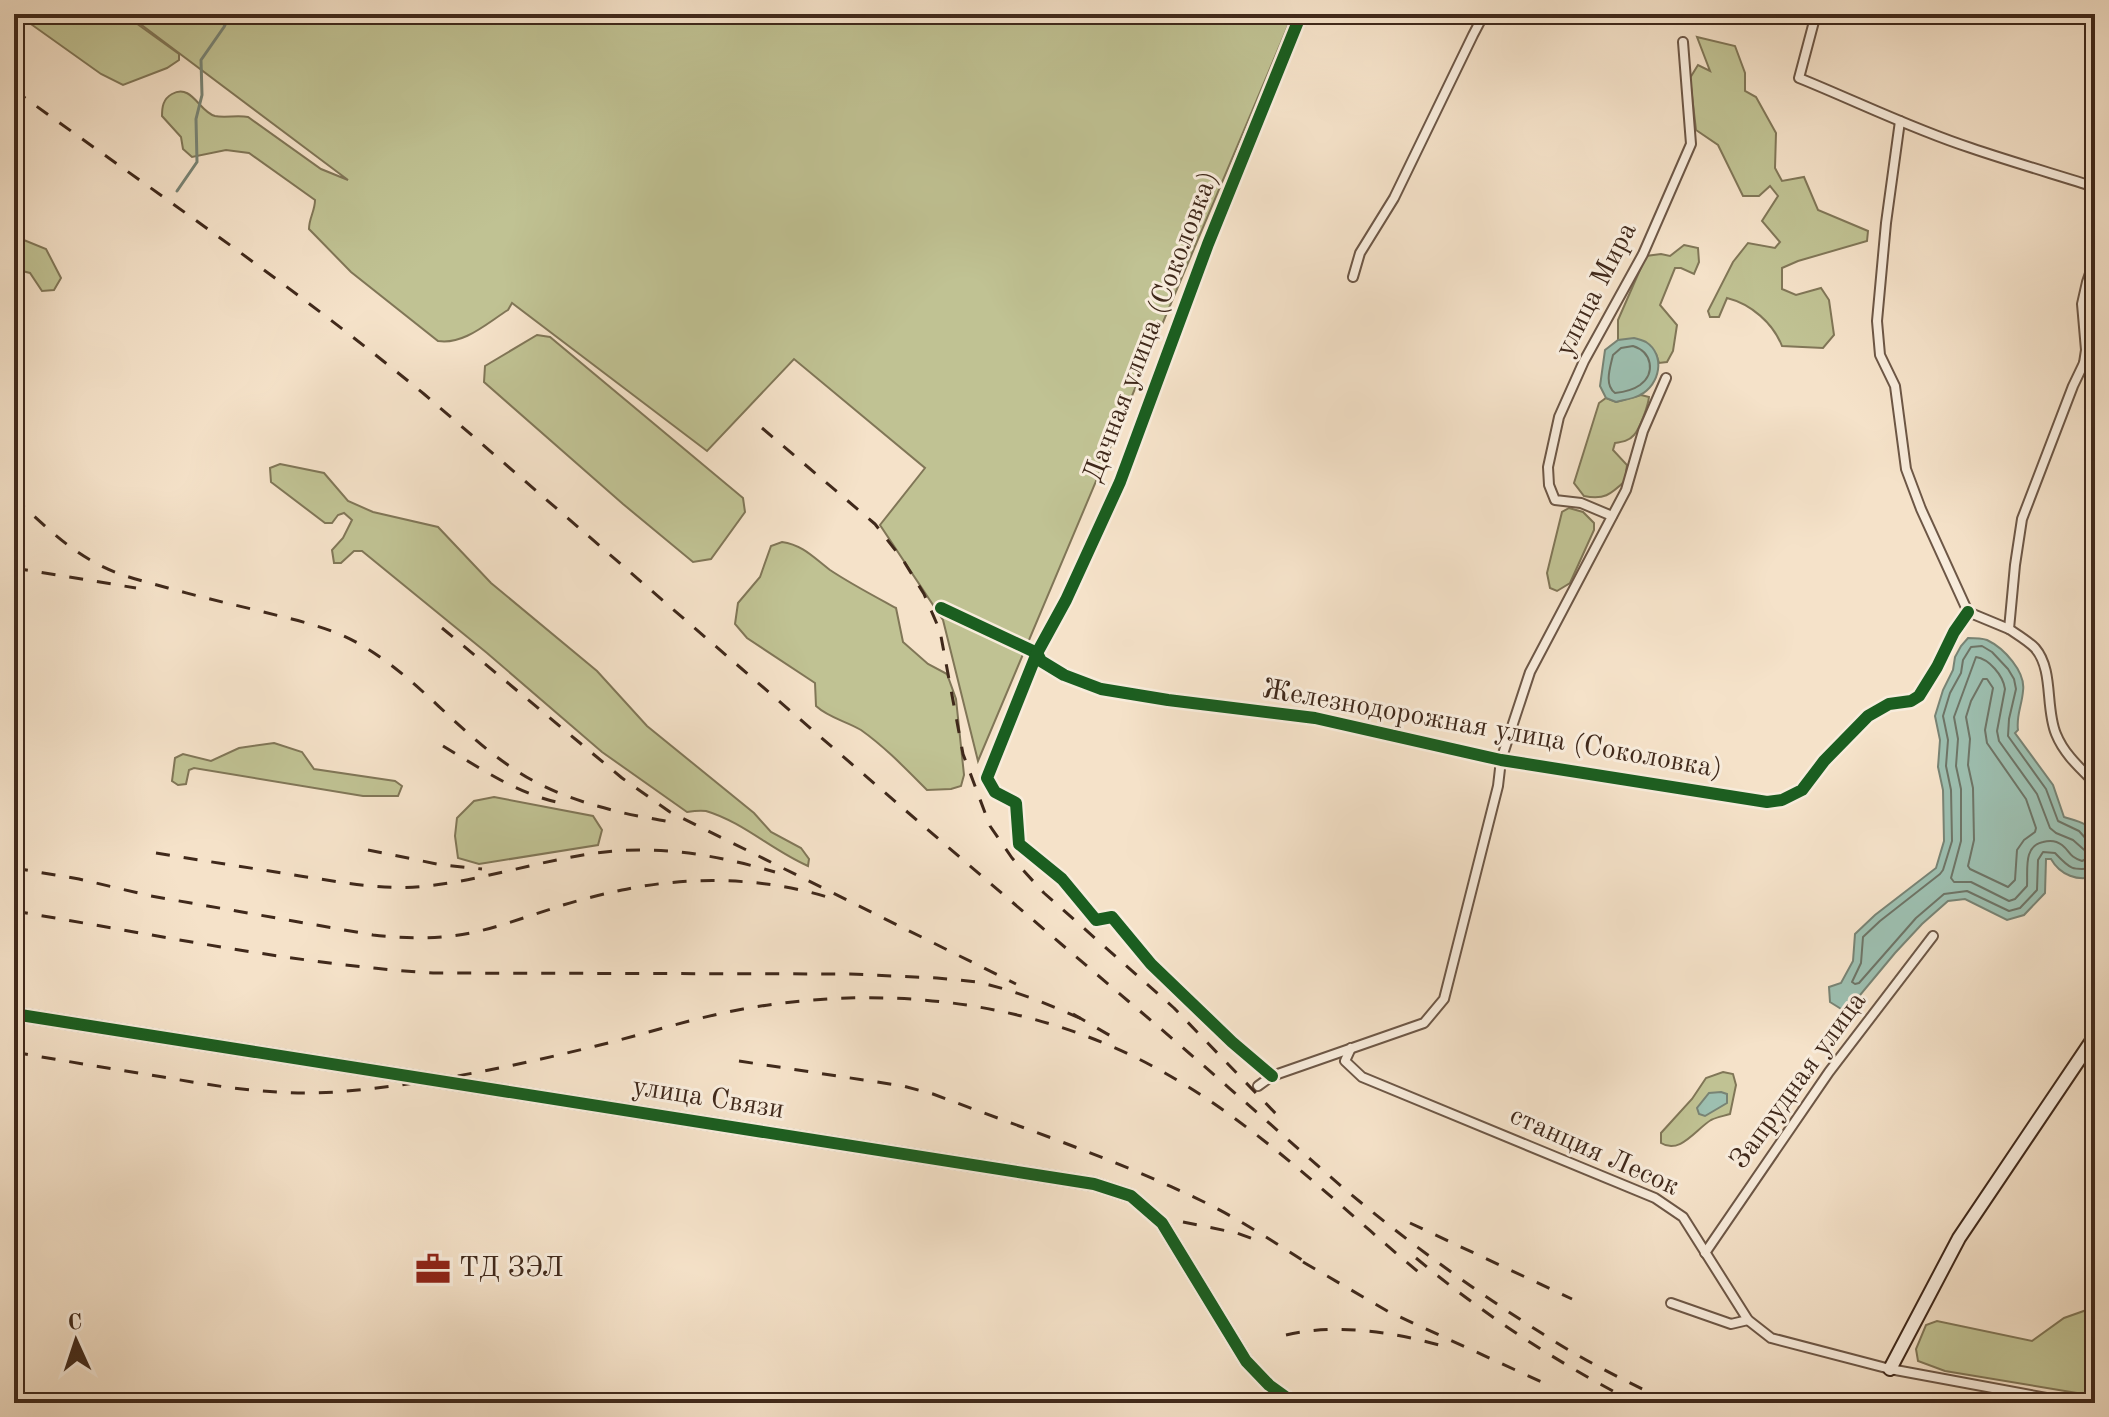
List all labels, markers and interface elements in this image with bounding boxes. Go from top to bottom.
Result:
street label: Дачная улица (Соколовка) [1080,168,1224,486]
street label: улица Мира [1551,218,1643,362]
street label: Железнодорожная улица (Соколовка) [1260,676,1724,784]
street label: Запрудная улица [1726,987,1872,1175]
street label: улица Связи [630,1073,786,1125]
street label: станция Лесок [1505,1102,1683,1202]
office icon: ТД ЗЭЛ [414,1250,452,1288]
place label: ТД ЗЭЛ [459,1255,564,1283]
north arrow [36,1301,116,1381]
text: С [67,1312,83,1334]

